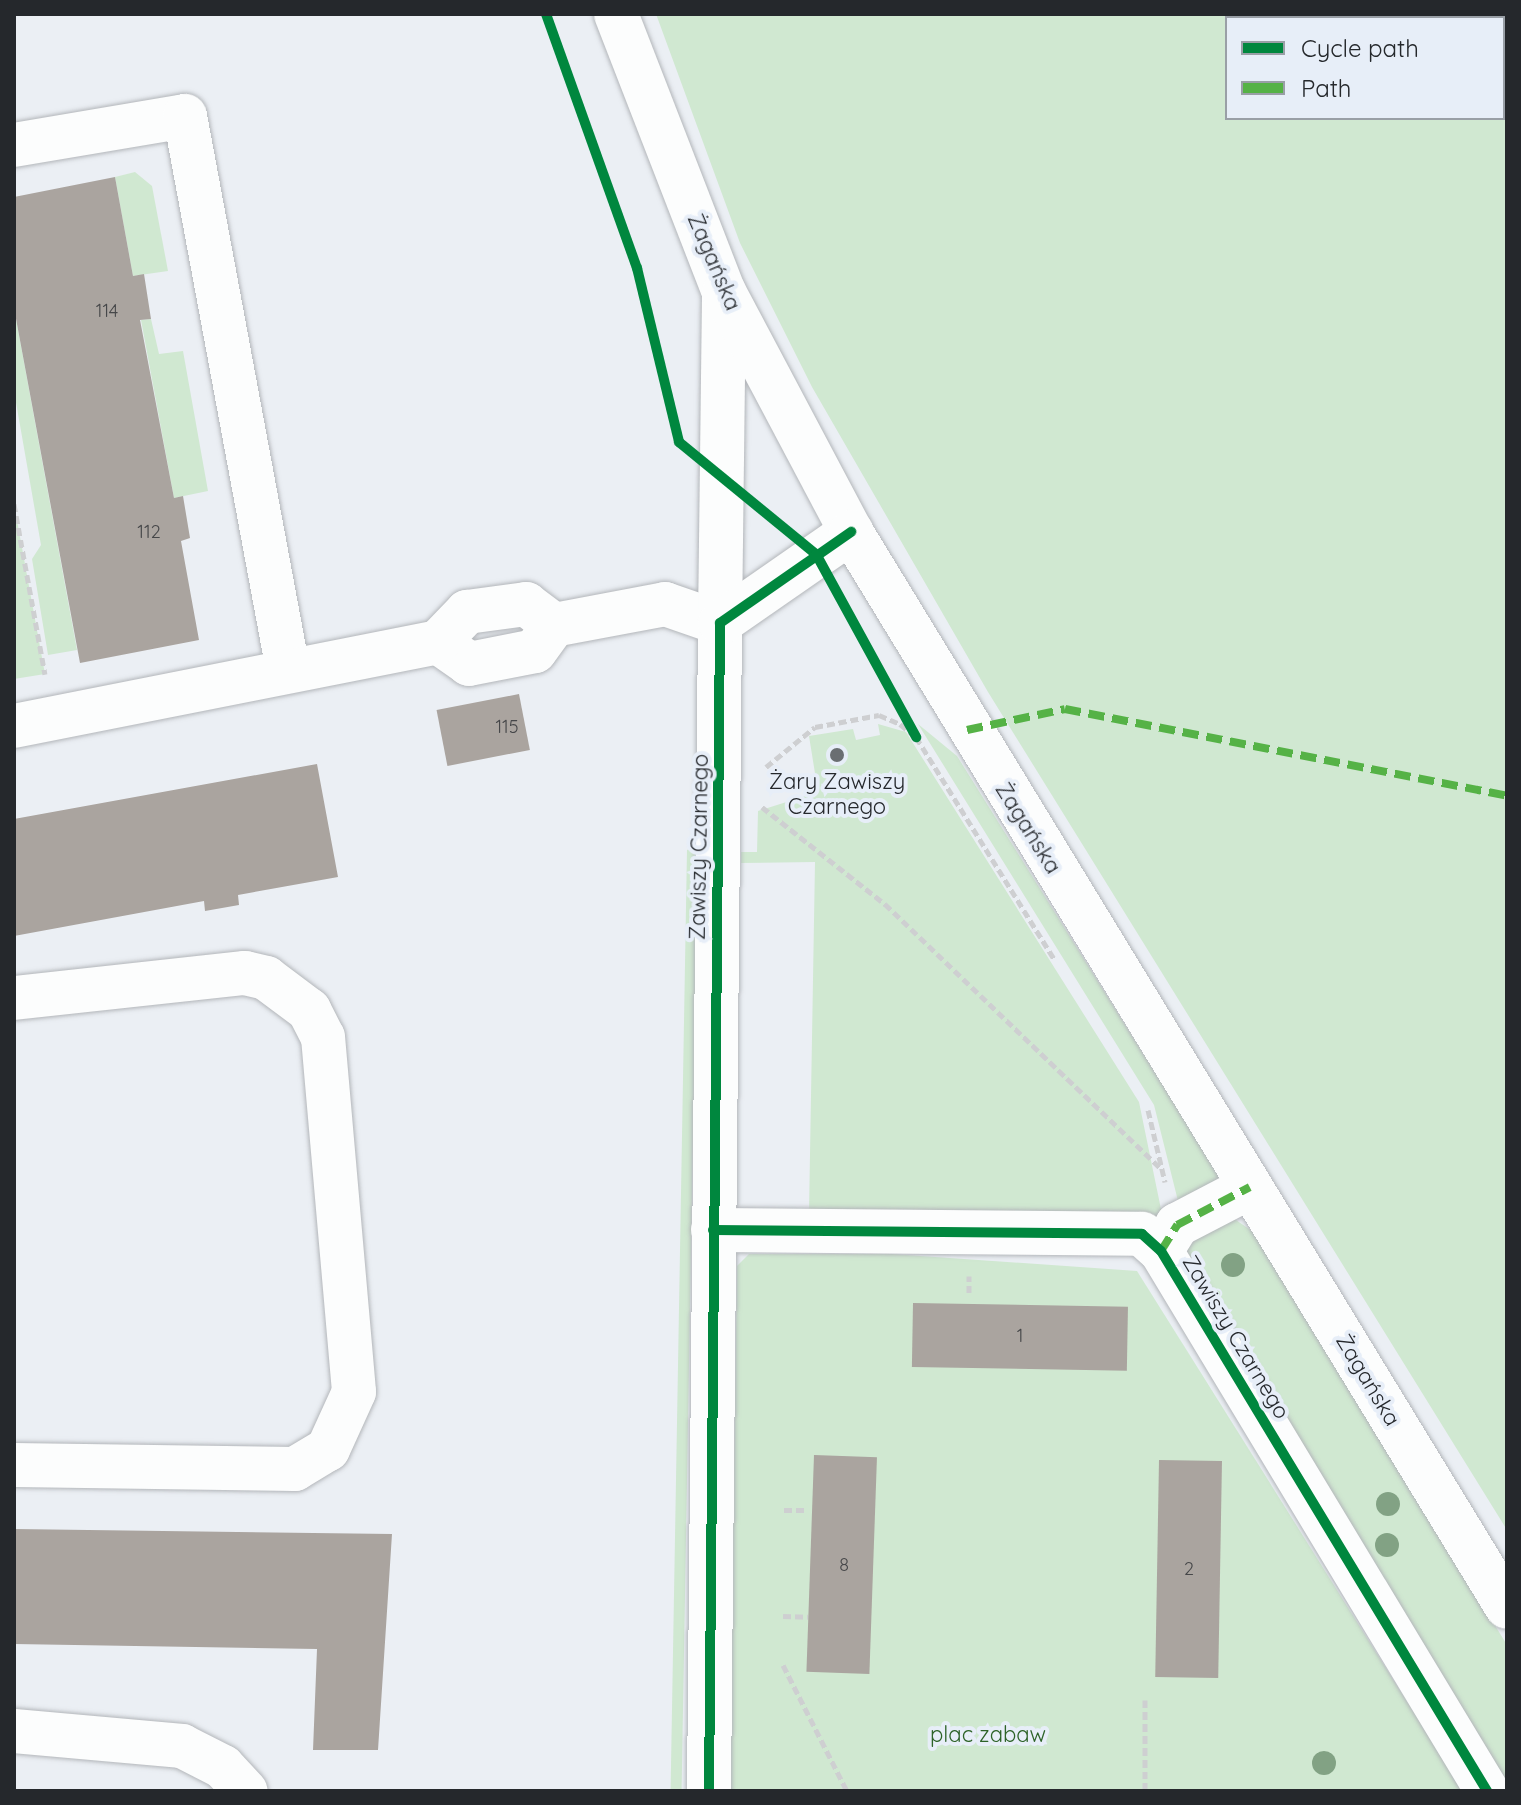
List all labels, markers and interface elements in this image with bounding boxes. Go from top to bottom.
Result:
legend [1225,16,1505,120]
text: Cycle path [1301,33,1419,63]
text: Path [1301,73,1352,103]
street label: Żagańska [682,210,746,314]
house number: 114 [96,300,118,322]
house number: 112 [137,521,161,543]
house number: 115 [495,716,519,738]
marker: Żary Zawiszy Czarnego [828,746,846,764]
street label: Zawiszy Czarnego [684,754,714,940]
place label: Żary Zawiszy Czarnego [769,768,905,820]
street label: Żagańska [990,778,1066,878]
street label: Zawiszy Czarnego [1177,1250,1295,1424]
house number: 1 [1017,1325,1023,1347]
street label: Żagańska [1330,1329,1406,1431]
house number: 8 [839,1554,849,1576]
house number: 2 [1184,1558,1194,1580]
park label: plac zabaw [930,1722,1046,1748]

